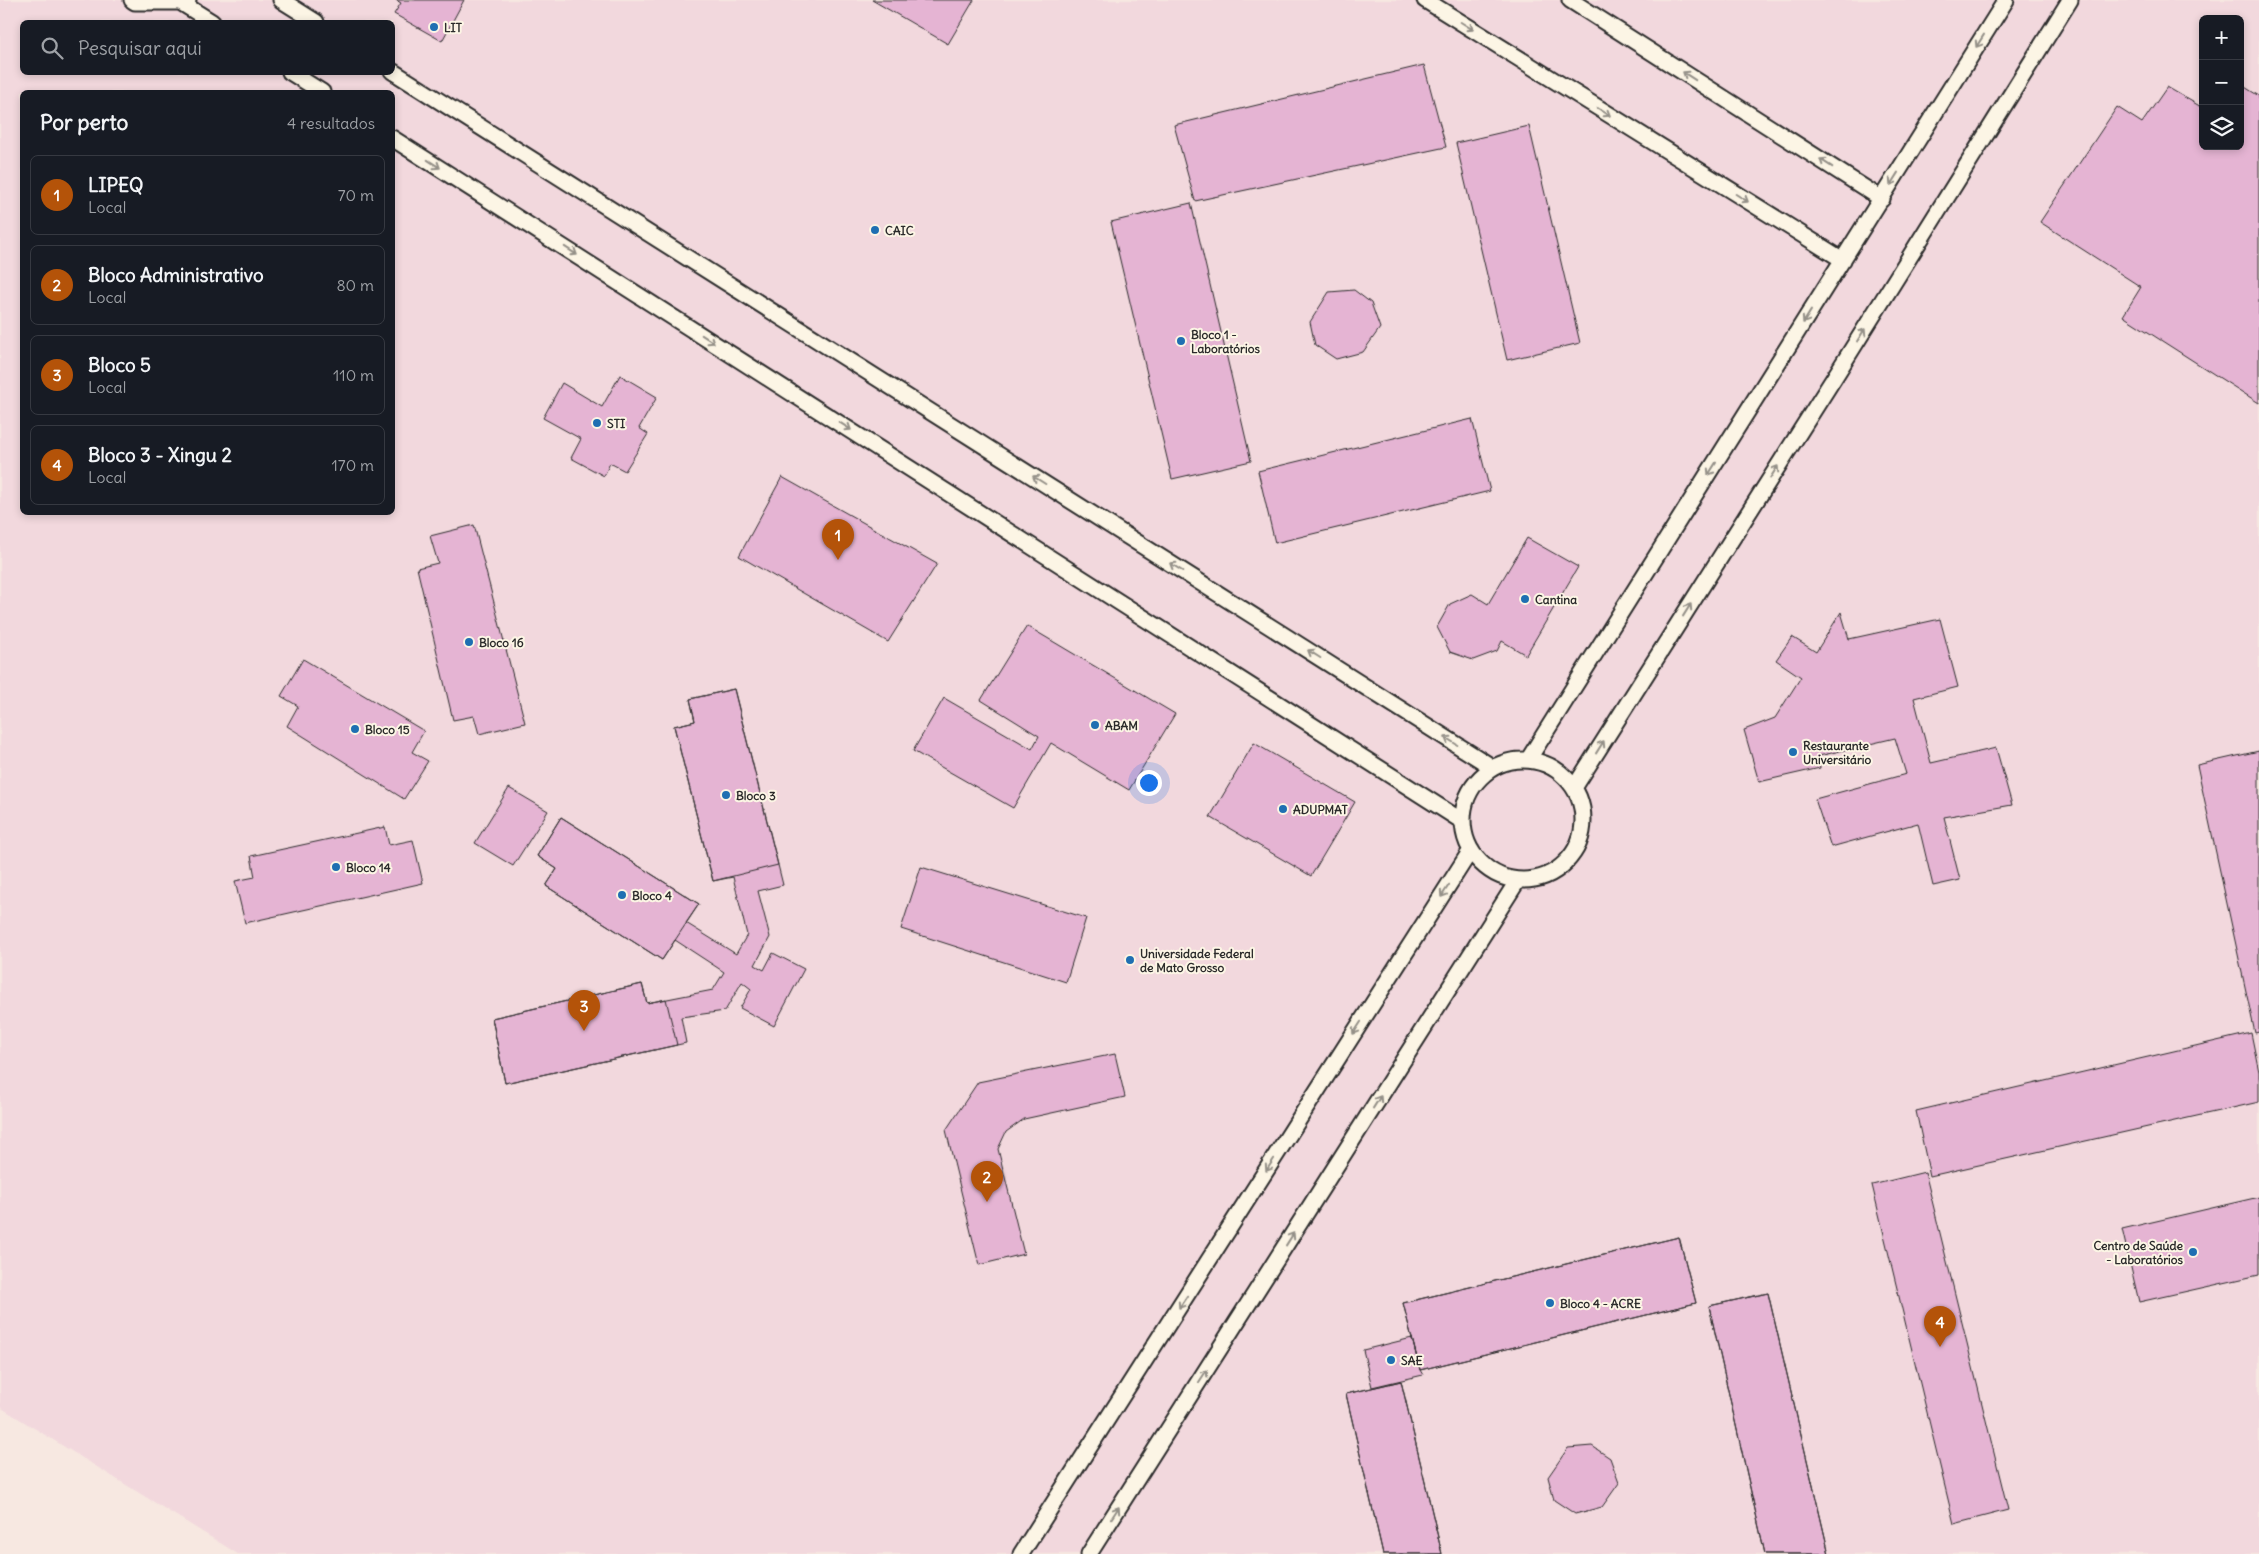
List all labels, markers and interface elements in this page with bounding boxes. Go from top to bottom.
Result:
map controls [2199,15,2244,150]
button: + [2199,15,2244,60]
search box [20,20,395,75]
place label: LIT [444,20,463,35]
marker: LIT [428,21,440,33]
one-way arrow [1459,21,1473,31]
icon: search [38,34,66,62]
one-way arrow [1975,34,1985,48]
text: Pesquisar aqui [78,36,202,60]
button: − [2199,60,2244,105]
one-way arrow [1682,71,1696,81]
button: layers [2199,105,2244,150]
one-way arrow [1597,107,1611,117]
text: Por perto [40,109,128,136]
text: 4 resultados [287,113,375,133]
one-way arrow [1819,158,1833,169]
one-way arrow [426,159,440,169]
one-way arrow [1889,172,1899,186]
text: LIPEQ [88,173,143,197]
text: 1 [54,185,60,205]
text: 70 m [338,185,374,205]
one-way arrow [1735,193,1749,203]
text: Local [88,197,126,217]
place label: CAIC [885,223,914,238]
marker: CAIC [869,224,881,236]
one-way arrow [563,247,577,257]
text: Bloco Administrativo [88,263,264,287]
text: 2 [53,275,61,295]
text: 80 m [336,275,374,295]
text: Local [88,287,126,307]
one-way arrow [1802,309,1812,323]
place label: Bloco 1 - Laboratórios [1191,327,1260,356]
one-way arrow [1856,328,1867,342]
one-way arrow [700,334,714,344]
marker: Bloco 1 - Laboratórios [1175,335,1187,347]
text: Bloco 5 [88,353,151,377]
text: 3 [52,365,62,385]
text: 110 m [333,365,374,385]
text: Local [88,377,126,397]
place label: STI [607,416,626,431]
marker: STI [591,417,603,429]
one-way arrow [837,421,851,431]
text: Bloco 3 - Xingu 2 [88,443,232,467]
text: 4 [52,455,62,475]
text: 170 m [331,455,374,475]
one-way arrow [1706,462,1716,476]
one-way arrow [1770,466,1780,480]
text: Local [88,467,126,487]
one-way arrow [1033,475,1047,485]
pin: 1 [822,519,854,560]
one-way arrow [1170,562,1184,572]
place label: Cantina [1535,592,1577,607]
marker: Cantina [1519,593,1531,605]
one-way arrow [1683,603,1693,617]
place label: Bloco 16 [479,635,524,650]
marker: Bloco 16 [463,636,475,648]
one-way arrow [1307,649,1321,659]
place label: ABAM [1105,718,1138,733]
marker: ABAM [1089,719,1101,731]
place label: Bloco 15 [365,722,410,737]
marker: Bloco 15 [349,723,361,735]
one-way arrow [1444,736,1458,746]
place label: Restaurante Universitário [1803,738,1872,767]
one-way arrow [1596,740,1606,754]
marker: Restaurante Universitário [1787,746,1799,758]
your location [1136,770,1162,796]
place label: Bloco 3 [736,788,776,803]
marker: Bloco 3 [720,789,732,801]
place label: ADUPMAT [1293,802,1349,817]
marker: ADUPMAT [1277,803,1289,815]
place label: Bloco 14 [346,860,391,875]
marker: Bloco 14 [330,861,342,873]
one-way arrow [1440,883,1450,897]
place label: Bloco 4 [632,888,672,903]
marker: Bloco 4 [616,889,628,901]
place label: Universidade Federal de Mato Grosso [1140,946,1254,975]
marker: Universidade Federal de Mato Grosso [1124,954,1136,966]
pin: 3 [568,990,600,1031]
one-way arrow [1352,1020,1362,1034]
one-way arrow [1372,1095,1382,1109]
one-way arrow [1265,1157,1275,1171]
pin: 2 [971,1161,1003,1202]
one-way arrow [1285,1232,1295,1246]
place label: Centro de Saúde - Laboratórios [2093,1238,2184,1267]
marker: Centro de Saúde - Laboratórios [2187,1246,2199,1258]
one-way arrow [1177,1294,1187,1308]
place label: Bloco 4 - ACRE [1560,1296,1641,1311]
marker: Bloco 4 - ACRE [1544,1297,1556,1309]
pin: 4 [1924,1306,1956,1347]
place label: SAE [1401,1353,1422,1368]
marker: SAE [1385,1354,1397,1366]
one-way arrow [1198,1369,1208,1383]
one-way arrow [1110,1506,1121,1520]

